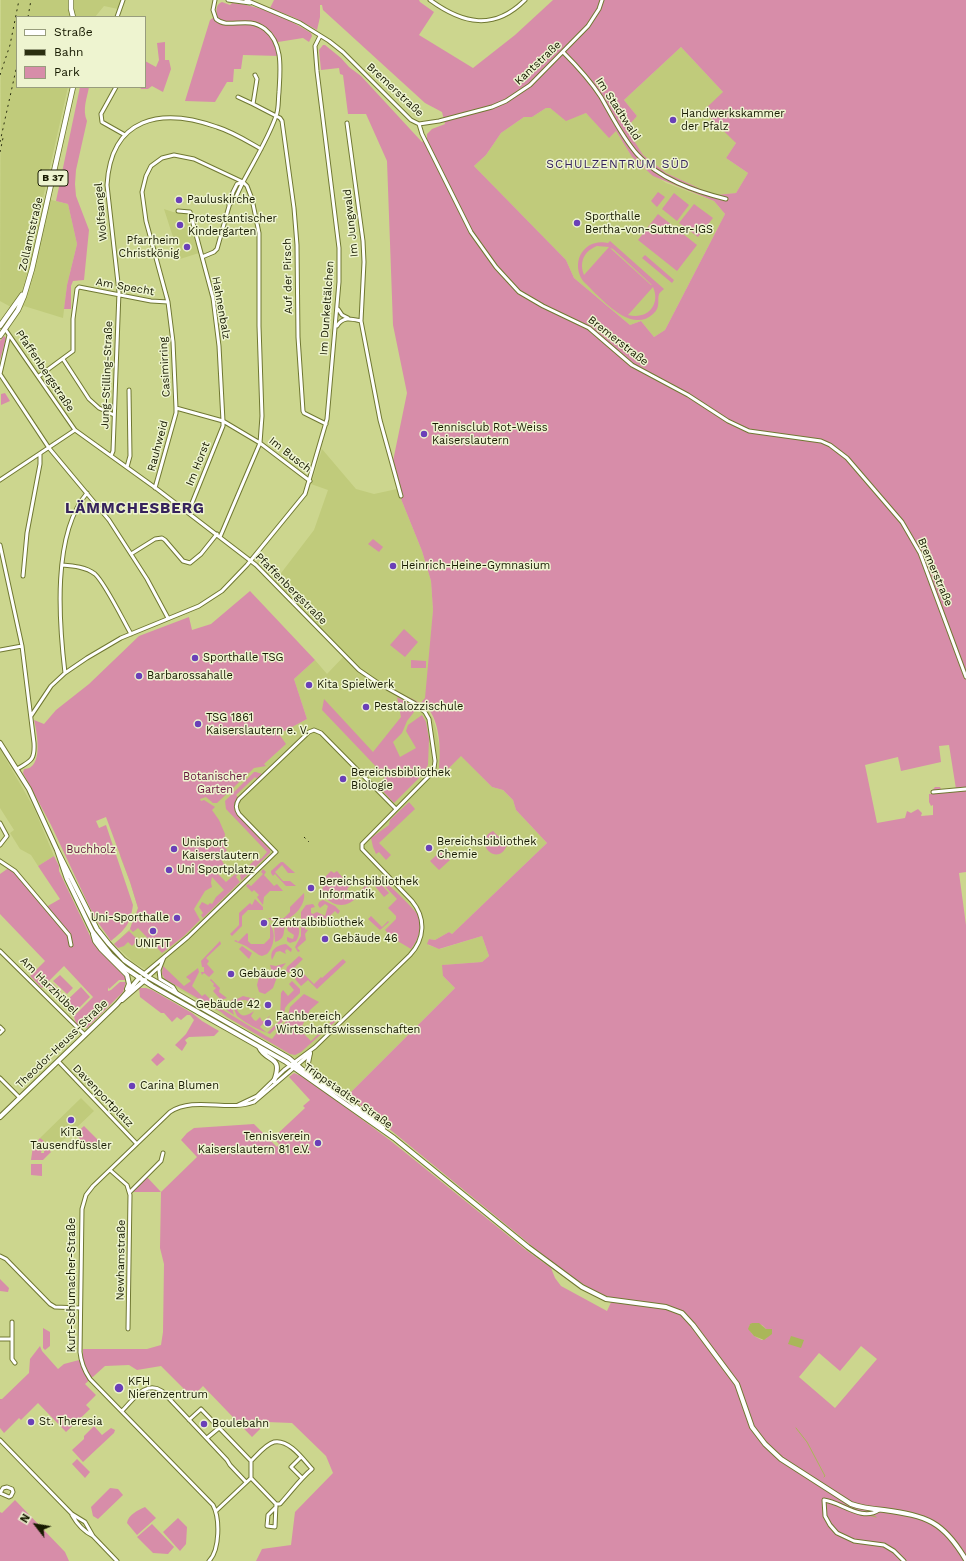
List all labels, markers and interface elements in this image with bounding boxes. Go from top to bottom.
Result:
legend [16,16,146,88]
text: Straße [54,25,93,39]
street label: Kantstraße [512,38,564,88]
text: Bahn [54,45,83,59]
street label: Bremerstraße [364,60,426,120]
text: Park [54,65,80,79]
street label: Im Stadtwald [593,75,643,143]
place label: Handwerkskammer der Pfalz [681,107,785,133]
marker: Handwerkskammer der Pfalz [668,115,678,125]
district label: SCHULZENTRUM SÜD [546,157,690,171]
road number: B 37 [38,170,68,186]
street label: Wolfsangel [92,182,110,242]
street label: Im Jungwald [341,188,361,258]
place label: Pauluskirche [187,193,255,207]
marker: Pauluskirche [174,195,184,205]
street label: Zollamtstraße [16,196,46,272]
place label: Sporthalle Bertha-von-Suttner-IGS [585,210,713,236]
place label: Protestantischer Kindergarten [188,212,277,238]
marker: Sporthalle Bertha-von-Suttner-IGS [572,218,582,228]
marker: Protestantischer Kindergarten [175,220,185,230]
place label: Pfarrheim Christkönig [119,234,179,260]
street label: Auf der Pirsch [281,238,295,314]
marker: Pfarrheim Christkönig [182,242,192,252]
street label: Im Dunkeltälchen [317,260,337,356]
street label: Am Specht [95,275,155,299]
street label: Hahnenbalz [209,276,233,340]
street label: Bremerstraße [585,313,651,369]
street label: Jung-Stilling-Straße [99,321,115,429]
street label: Pfaffenbergstraße [13,328,77,414]
street label: Casimirring [157,336,173,398]
street label: Rauhweid [145,419,171,473]
place label: Tennisclub Rot-Weiss Kaiserslautern [432,421,547,447]
marker: Tennisclub Rot-Weiss Kaiserslautern [419,429,429,439]
street label: Im Busch [266,434,314,476]
street label: Im Horst [183,440,213,488]
district label: LÄMMCHESBERG [65,500,205,518]
street label: Bremerstraße [915,536,955,608]
street label: Pfaffenbergstraße [252,550,330,628]
place label: Heinrich-Heine-Gymnasium [401,559,550,573]
marker: Heinrich-Heine-Gymnasium [388,561,398,571]
place label: Sporthalle TSG [203,651,283,665]
marker: Sporthalle TSG [190,653,200,663]
place label: Barbarossahalle [147,669,233,683]
marker: Barbarossahalle [134,671,144,681]
place label: Kita Spielwerk [317,678,394,692]
marker: Kita Spielwerk [304,680,314,690]
place label: Pestalozzischule [374,700,463,714]
marker: Pestalozzischule [361,702,371,712]
place label: TSG 1861 Kaiserslautern e. V. [206,711,309,737]
marker: TSG 1861 Kaiserslautern e. V. [193,719,203,729]
place label: Bereichsbibliothek Biologie [351,766,450,792]
park label: Botanischer Garten [183,770,247,796]
marker: Bereichsbibliothek Biologie [338,774,348,784]
place label: Bereichsbibliothek Chemie [437,835,536,861]
place label: Unisport Kaiserslautern [182,836,259,862]
park label: Buchholz [66,843,116,857]
marker: Bereichsbibliothek Chemie [424,843,434,853]
marker: Unisport Kaiserslautern [169,844,179,854]
place label: Uni Sportplatz [177,863,254,877]
marker: Uni Sportplatz [164,865,174,875]
place label: Bereichsbibliothek Informatik [319,875,418,901]
marker: Bereichsbibliothek Informatik [306,883,316,893]
place label: Uni-Sporthalle [91,911,169,925]
marker: Uni-Sporthalle [172,913,182,923]
place label: Zentralbibliothek [272,916,364,930]
marker: Zentralbibliothek [259,918,269,928]
marker: UNIFIT [148,926,158,936]
place label: Gebäude 46 [333,932,398,946]
marker: Gebäude 46 [320,934,330,944]
place label: UNIFIT [135,937,171,951]
street label: Am Harzhübel [17,954,81,1018]
place label: Gebäude 30 [239,967,303,981]
marker: Gebäude 30 [226,969,236,979]
street label: Theodor-Heuss-Straße [13,997,111,1091]
place label: Gebäude 42 [196,998,260,1012]
marker: Gebäude 42 [263,1000,273,1010]
place label: Fachbereich Wirtschaftswissenschaften [276,1010,420,1036]
marker: Fachbereich Wirtschaftswissenschaften [263,1018,273,1028]
street label: Trippstadter Straße [301,1060,395,1132]
street label: Davenportplatz [70,1062,136,1130]
place label: Carina Blumen [140,1079,219,1093]
marker: Carina Blumen [127,1081,137,1091]
marker: KiTa Tausendfüssler [66,1115,76,1125]
place label: KiTa Tausendfüssler [30,1126,112,1152]
place label: Tennisverein Kaiserslautern 81 e.V. [198,1130,310,1156]
marker: Tennisverein Kaiserslautern 81 e.V. [313,1138,323,1148]
street label: Kurt-Schumacher-Straße [65,1218,79,1352]
street label: Newhamstraße [114,1219,128,1301]
place label: KFH Nierenzentrum [128,1375,208,1401]
marker: KFH Nierenzentrum [113,1382,125,1394]
place label: St. Theresia [39,1415,103,1429]
marker: St. Theresia [26,1417,36,1427]
place label: Boulebahn [212,1417,269,1431]
marker: Boulebahn [199,1419,209,1429]
north arrow [16,1505,56,1545]
text: N [18,1512,33,1525]

